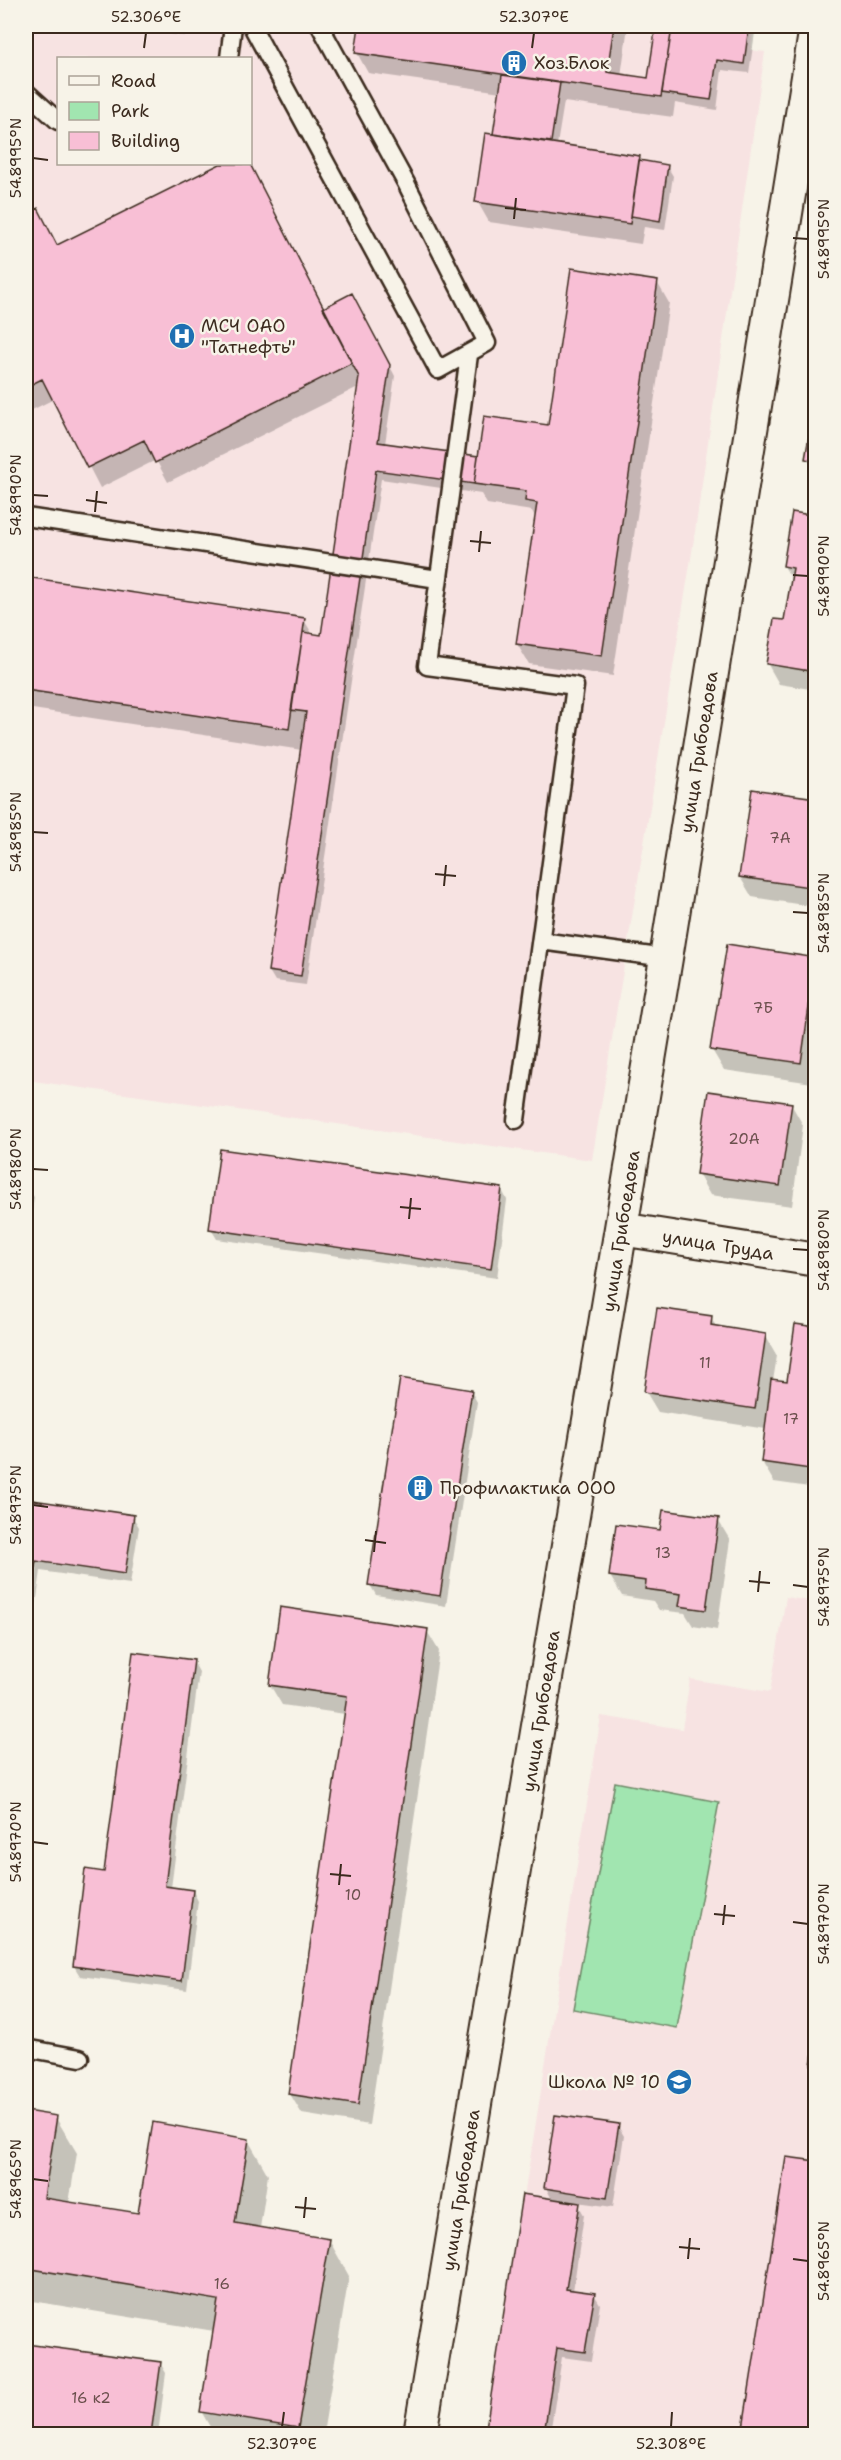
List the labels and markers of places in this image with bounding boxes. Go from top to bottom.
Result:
building icon: Хоз.Блок [499,48,529,78]
place label: Хоз.Блок [534,51,610,75]
place label: МСЧ ОАО "Татнефть" [201,314,296,359]
hospital icon: МСЧ ОАО "Татнефть" [167,321,197,351]
building icon: Профилактика ООО [405,1473,435,1503]
place label: Профилактика ООО [440,1476,616,1500]
school or university icon: Школа № 10 [664,2067,694,2097]
place label: Школа № 10 [548,2070,660,2094]

